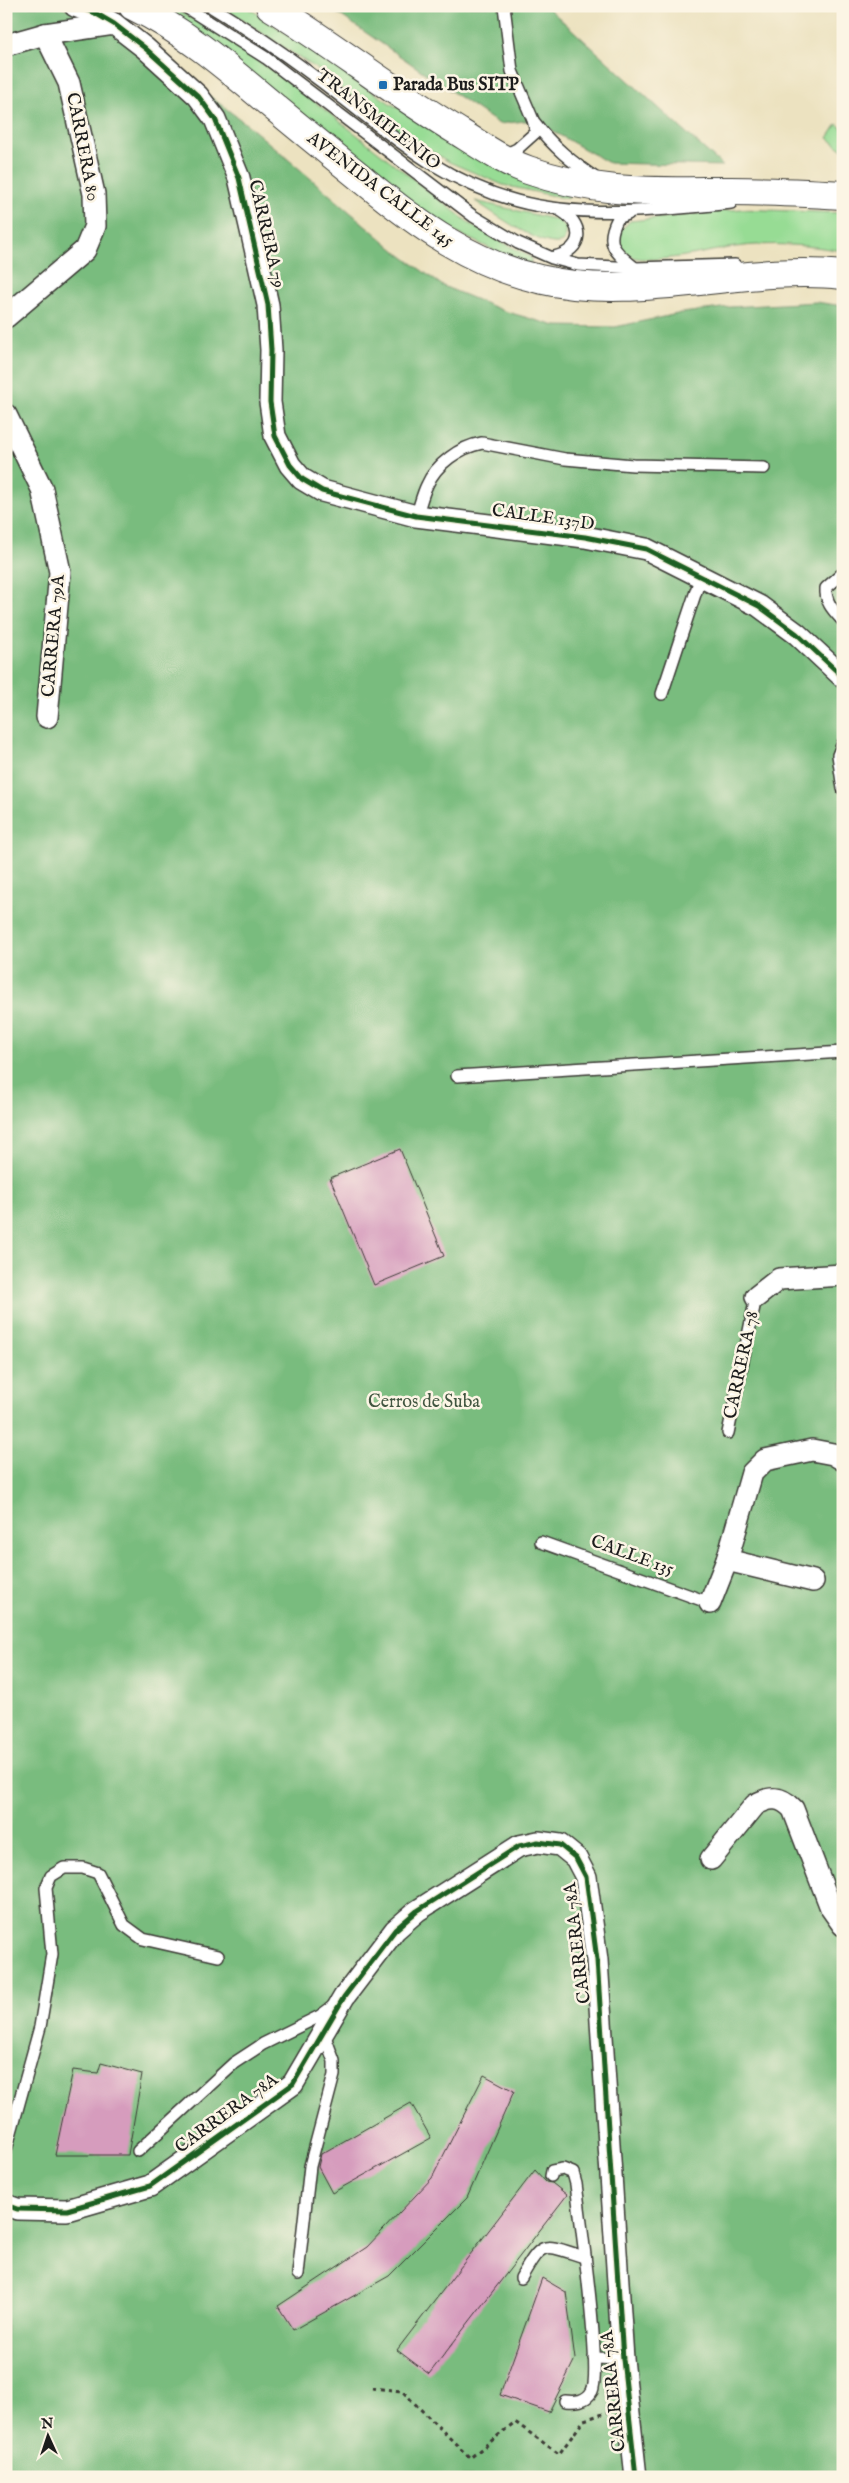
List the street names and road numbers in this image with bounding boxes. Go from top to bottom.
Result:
street label: TRANSMILENIO [311,64,445,176]
street label: CARRERA 80 [60,91,104,203]
street label: AVENIDA CALLE 145 [301,127,458,253]
street label: CARRERA 79 [242,178,290,290]
street label: CALLE 137D [490,499,596,537]
street label: CARRERA 79A [37,573,71,698]
street label: CARRERA 78 [719,1309,765,1421]
street label: CALLE 135 [587,1530,677,1582]
street label: CARRERA 78A [559,1880,597,2005]
street label: CARRERA 78A [171,2068,284,2159]
street label: CARRERA 78A [596,2328,632,2453]

